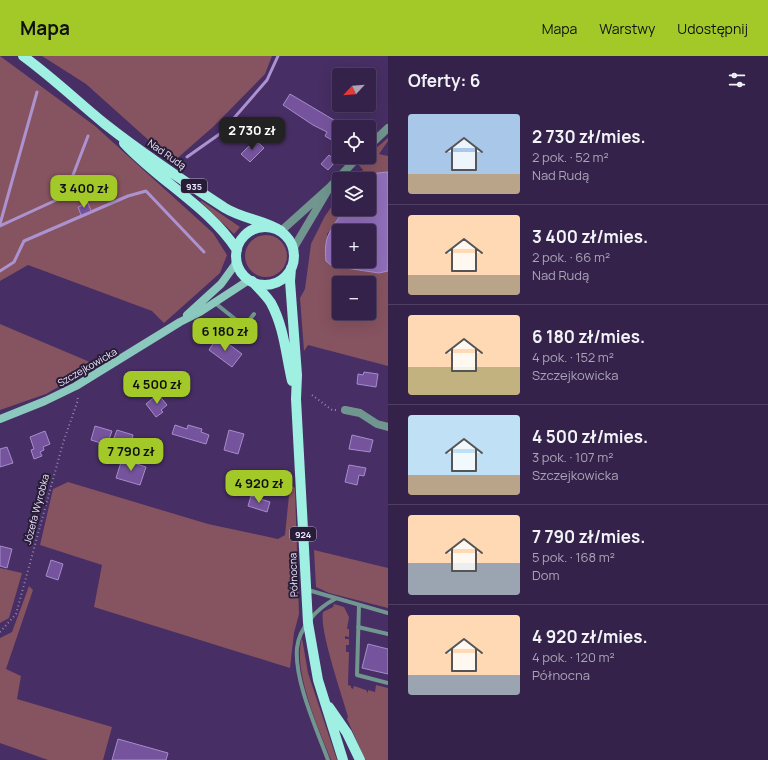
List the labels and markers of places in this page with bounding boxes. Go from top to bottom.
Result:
pin: 2 730 zł [211,117,293,151]
pin: 3 400 zł [43,175,125,209]
pin: 6 180 zł [184,318,266,352]
pin: 4 500 zł [116,371,198,405]
pin: 7 790 zł [90,438,172,472]
pin: 4 920 zł [218,470,300,504]

